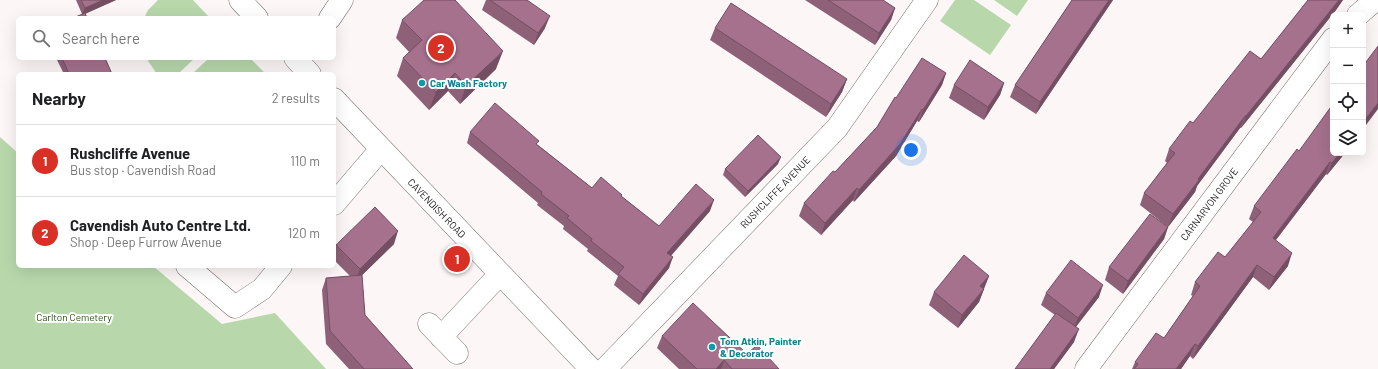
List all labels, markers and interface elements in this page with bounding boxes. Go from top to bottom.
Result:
map controls [1330,12,1366,156]
button: + [1330,12,1366,48]
search box [16,16,336,60]
icon: search [30,27,52,49]
text: Search here [62,29,140,47]
pin: 2 [428,33,454,63]
button: − [1330,48,1366,84]
place label: Car Wash Factory [430,77,507,89]
marker: Car Wash Factory [417,78,427,88]
button: locate [1330,84,1366,120]
text: Nearby [32,88,86,108]
text: 2 results [272,90,320,106]
button: layers [1330,120,1366,156]
your location [901,140,921,160]
text: Rushcliffe Avenue [70,144,190,162]
text: 1 [43,153,47,169]
text: 110 m [290,153,320,169]
street label: RUSHCLIFFE AVENUE [738,154,812,230]
text: Bus stop · Cavendish Road [70,162,216,178]
street label: CARNARVON GROVE [1178,165,1240,243]
street label: CAVENDISH ROAD [406,176,468,240]
text: Cavendish Auto Centre Ltd. [70,216,251,234]
text: 2 [41,225,49,241]
text: 120 m [288,225,320,241]
text: Shop · Deep Furrow Avenue [70,234,222,250]
pin: 1 [444,244,470,274]
park label: Carlton Cemetery [36,311,112,323]
place label: Tom Atkin, Painter & Decorator [720,335,801,359]
marker: Tom Atkin, Painter & Decorator [707,342,717,352]

